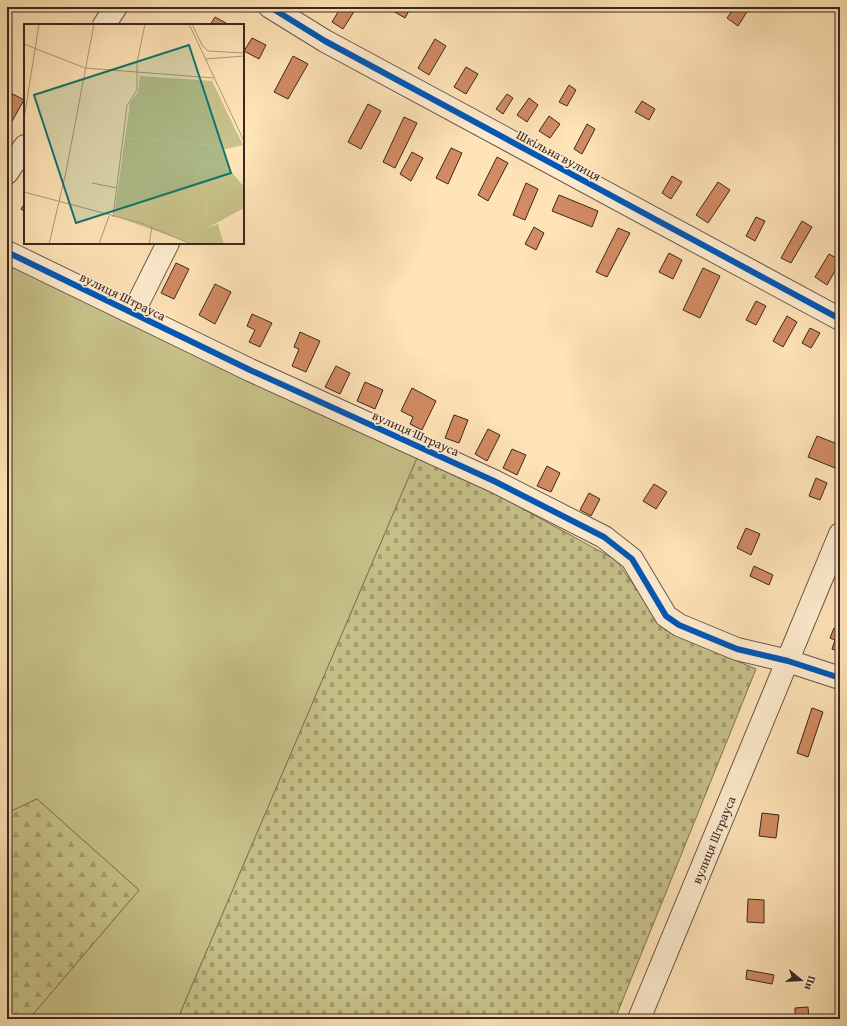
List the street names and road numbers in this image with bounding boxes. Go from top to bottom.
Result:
street label: Шкільна вулиця [513,125,605,186]
street label: вулиця Штрауса [77,267,170,326]
street label: вулиця Штрауса [369,406,463,462]
street label: вулиця Штрауса [687,792,741,887]

